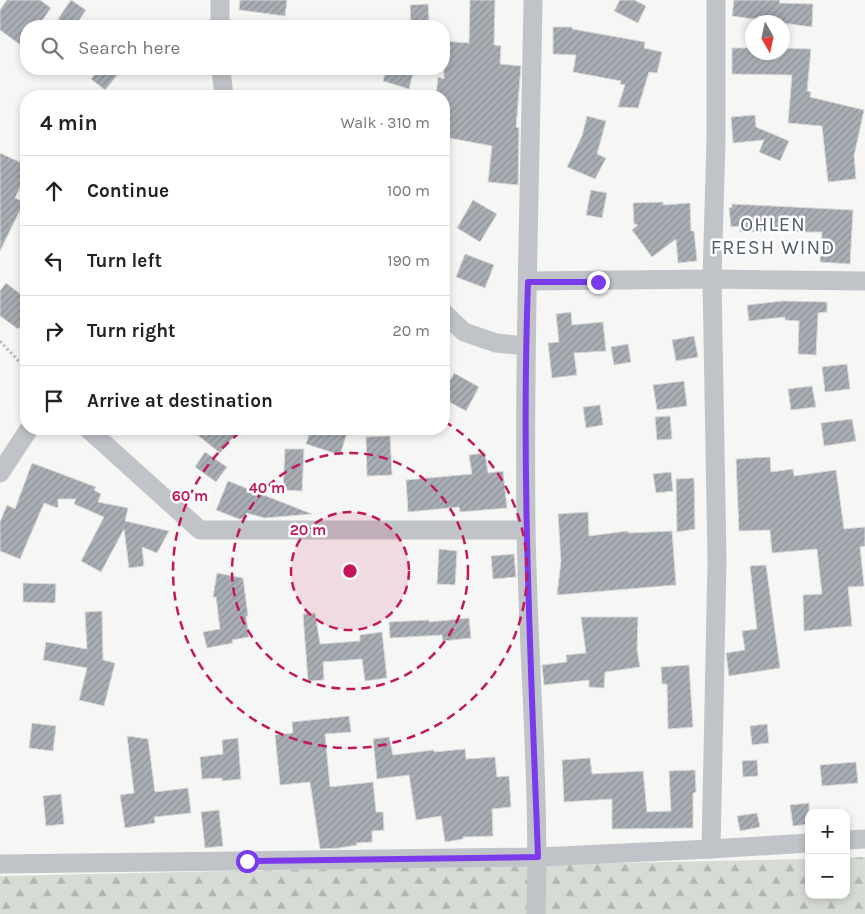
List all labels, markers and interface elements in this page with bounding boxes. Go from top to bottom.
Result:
north arrow [745,15,790,60]
search box [20,20,450,75]
icon: search [38,34,66,62]
text: Search here [78,37,180,59]
text: 4 min [40,111,98,135]
text: Walk · 310 m [340,113,430,132]
icon: ahead [40,177,68,205]
text: Continue [87,180,169,202]
text: 100 m [387,181,430,200]
district label: OHLEN FRESH WIND [711,213,835,259]
icon: left [40,247,68,275]
text: Turn left [87,250,162,272]
text: 190 m [387,251,430,270]
route end [587,271,610,294]
icon: right [40,317,68,345]
text: Turn right [87,320,176,342]
text: 20 m [392,321,430,340]
icon: arrive [40,387,68,415]
text: Arrive at destination [87,390,273,412]
text: 40 m [249,479,285,497]
text: 60 m [172,487,208,505]
text: 20 m [290,521,326,539]
centre of rings [341,562,359,580]
map controls [805,809,850,899]
button: + [805,809,850,854]
route start [236,850,259,873]
button: − [805,854,850,899]

